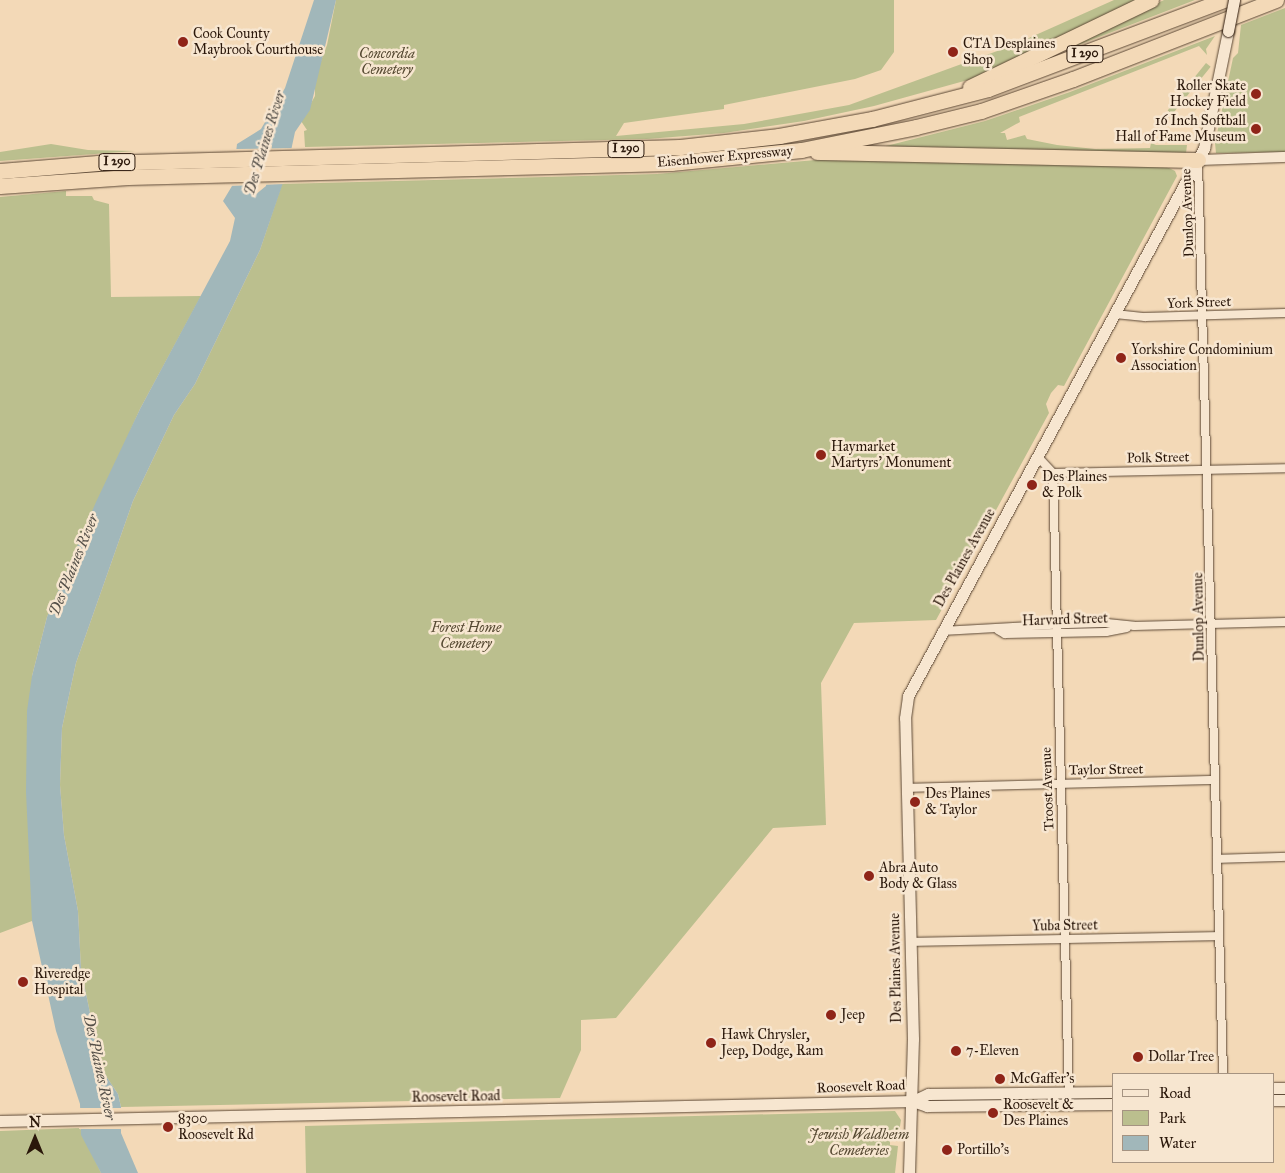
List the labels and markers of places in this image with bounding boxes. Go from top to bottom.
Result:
place label: Cook County Maybrook Courthouse [193,26,323,58]
marker: Cook County Maybrook Courthouse [177,36,189,48]
place label: CTA Desplaines Shop [963,36,1055,68]
marker: CTA Desplaines Shop [947,46,959,58]
place label: Roller Skate Hockey Field [1170,78,1246,110]
marker: Roller Skate Hockey Field [1250,88,1262,100]
place label: 16 Inch Softball Hall of Fame Museum [1115,113,1246,146]
marker: 16 Inch Softball Hall of Fame Museum [1250,123,1262,135]
place label: Yorkshire Condominium Association [1131,342,1273,374]
marker: Yorkshire Condominium Association [1115,352,1127,364]
place label: Haymarket Martyrs' Monument [831,439,951,472]
marker: Haymarket Martyrs' Monument [815,449,827,461]
place label: Des Plaines & Polk [1042,469,1107,502]
marker: Des Plaines & Polk [1026,479,1038,491]
place label: Des Plaines & Taylor [925,786,990,819]
marker: Des Plaines & Taylor [909,796,921,808]
place label: Abra Auto Body & Glass [879,860,957,892]
marker: Abra Auto Body & Glass [863,870,875,882]
place label: Riveredge Hospital [34,966,90,999]
marker: Riveredge Hospital [16,975,30,989]
place label: Jeep [841,1007,865,1023]
marker: Jeep [825,1009,837,1021]
place label: Hawk Chrysler, Jeep, Dodge, Ram [721,1027,823,1060]
marker: Hawk Chrysler, Jeep, Dodge, Ram [705,1037,717,1049]
place label: 7-Eleven [966,1043,1019,1059]
marker: 7-Eleven [950,1045,962,1057]
place label: Dollar Tree [1148,1049,1214,1065]
marker: Dollar Tree [1132,1051,1144,1063]
place label: McGaffer's [1010,1071,1074,1087]
marker: McGaffer's [994,1073,1006,1085]
place label: Roosevelt & Des Plaines [1003,1097,1074,1130]
marker: Roosevelt & Des Plaines [987,1107,999,1119]
place label: 8300 Roosevelt Rd [178,1111,254,1144]
marker: 8300 Roosevelt Rd [162,1121,174,1133]
place label: Portillo's [957,1142,1009,1158]
marker: Portillo's [941,1144,953,1156]

